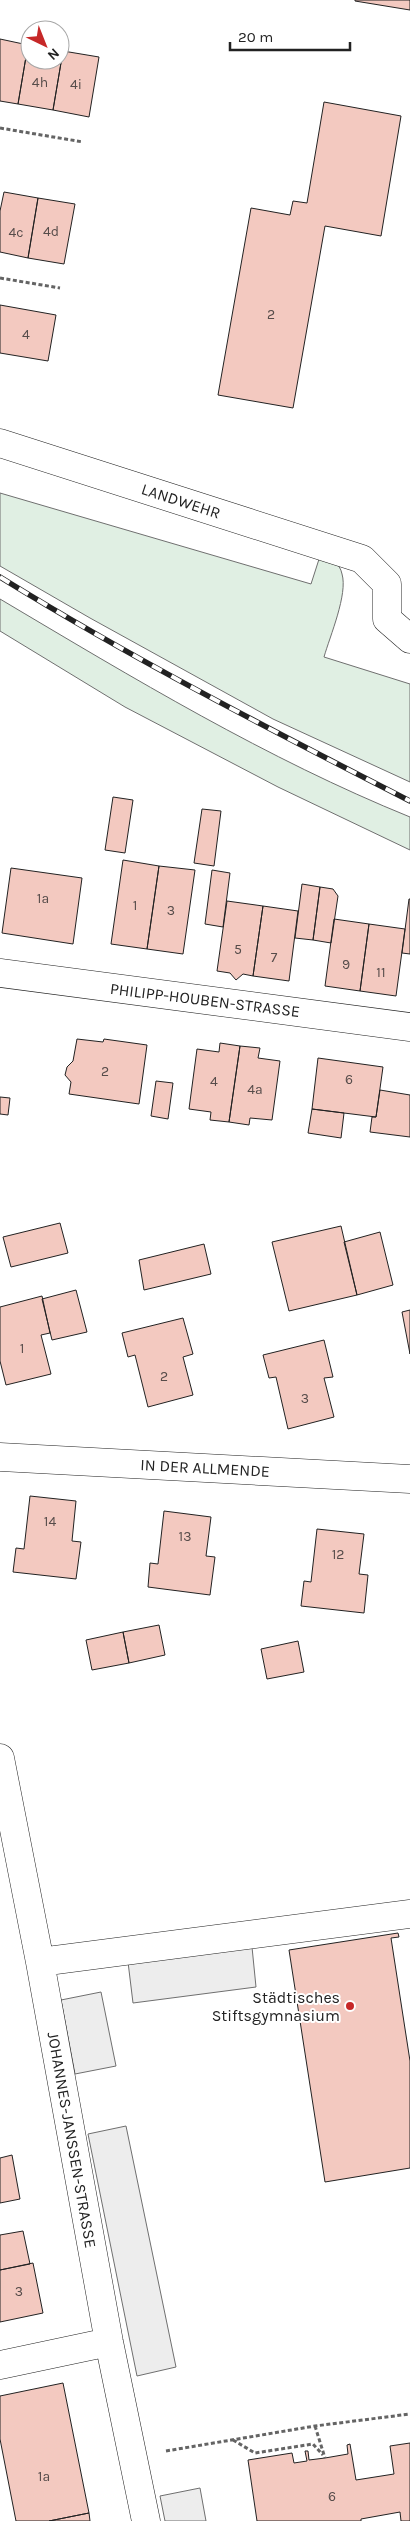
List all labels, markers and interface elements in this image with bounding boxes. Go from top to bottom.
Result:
north arrow [20,20,70,70]
scale bar [230,20,350,52]
text: 20 m [238,28,273,46]
text: N [44,44,63,64]
house number: 4h [32,74,48,91]
house number: 4i [70,76,82,93]
house number: 4d [43,223,59,240]
house number: 4c [8,224,24,241]
house number: 2 [267,306,275,323]
house number: 4 [22,326,30,343]
street label: LANDWEHR [139,479,223,523]
house number: 1a [37,890,49,907]
house number: 1 [133,897,137,914]
house number: 3 [167,902,175,919]
house number: 5 [234,941,242,958]
house number: 7 [271,949,278,966]
house number: 9 [342,956,350,973]
house number: 11 [376,964,386,981]
street label: PHILIPP-HOUBEN-STRASSE [109,979,301,1021]
house number: 2 [101,1063,109,1080]
house number: 6 [345,1071,353,1088]
house number: 4 [210,1073,218,1090]
house number: 4a [247,1081,263,1098]
house number: 1 [20,1340,24,1357]
house number: 2 [160,1368,168,1385]
house number: 3 [301,1390,309,1407]
street label: IN DER ALLMENDE [140,1455,270,1481]
house number: 14 [44,1513,56,1530]
house number: 13 [179,1528,191,1545]
house number: 12 [332,1546,344,1563]
place label: Städtisches Stiftsgymnasium [212,1988,340,2025]
marker: Städtisches Stiftsgymnasium [344,2000,356,2012]
street label: JOHANNES-JANSSEN-STRASSE [44,2030,100,2250]
house number: 3 [15,2283,23,2300]
house number: 1a [38,2468,50,2485]
house number: 6 [328,2488,336,2505]

